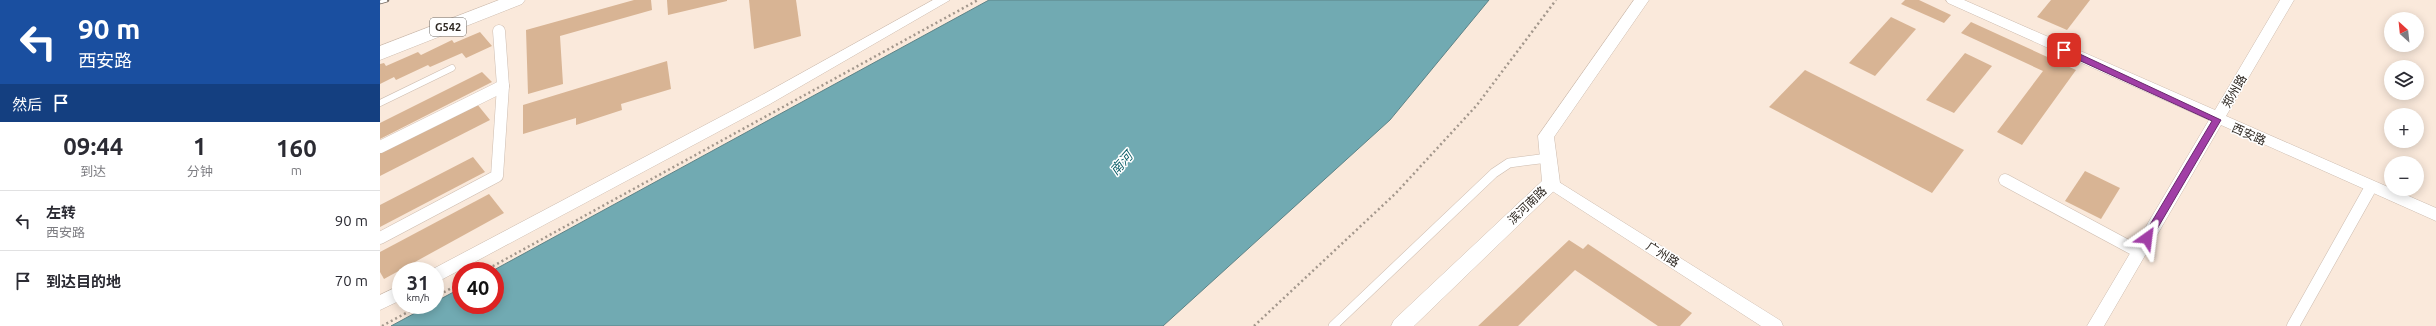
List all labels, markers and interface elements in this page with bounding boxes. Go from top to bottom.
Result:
north arrow [2384,12,2424,52]
map controls [2384,12,2424,196]
text: 90 m [78,13,140,44]
icon: left [12,16,64,68]
road number: G542 [430,18,466,36]
pin [2047,33,2081,67]
icon: arrive [2053,39,2075,61]
text: 西安路 [78,50,132,70]
button: layers [2384,60,2424,100]
street label: 郑州路 [2219,72,2249,110]
icon: arrive [50,92,72,114]
text: 然后 [12,96,42,113]
button: + [2384,108,2424,148]
street label: 西安路 [2230,121,2268,147]
text: 09:44 [63,133,123,160]
text: 1 [193,133,207,160]
text: 160 [276,135,317,162]
water label: 南河 [1107,146,1137,177]
button: − [2384,156,2424,196]
text: m [291,163,302,177]
text: 到达 [80,164,106,178]
text: 分钟 [187,164,213,178]
street label: 滨河南路 [1505,184,1549,226]
text: 左转 [46,204,76,221]
icon: left [12,210,34,232]
text: 90 m [335,212,368,229]
position arrow [2126,217,2168,259]
text: 西安路 [46,225,85,239]
street label: 广州路 [1644,239,1682,269]
speed limit sign: 40 [452,262,504,314]
icon: arrive [12,270,34,292]
text: 31 [407,271,429,294]
text: 70 m [335,272,368,289]
text: 到达目的地 [46,273,121,290]
text: km/h [406,292,430,303]

